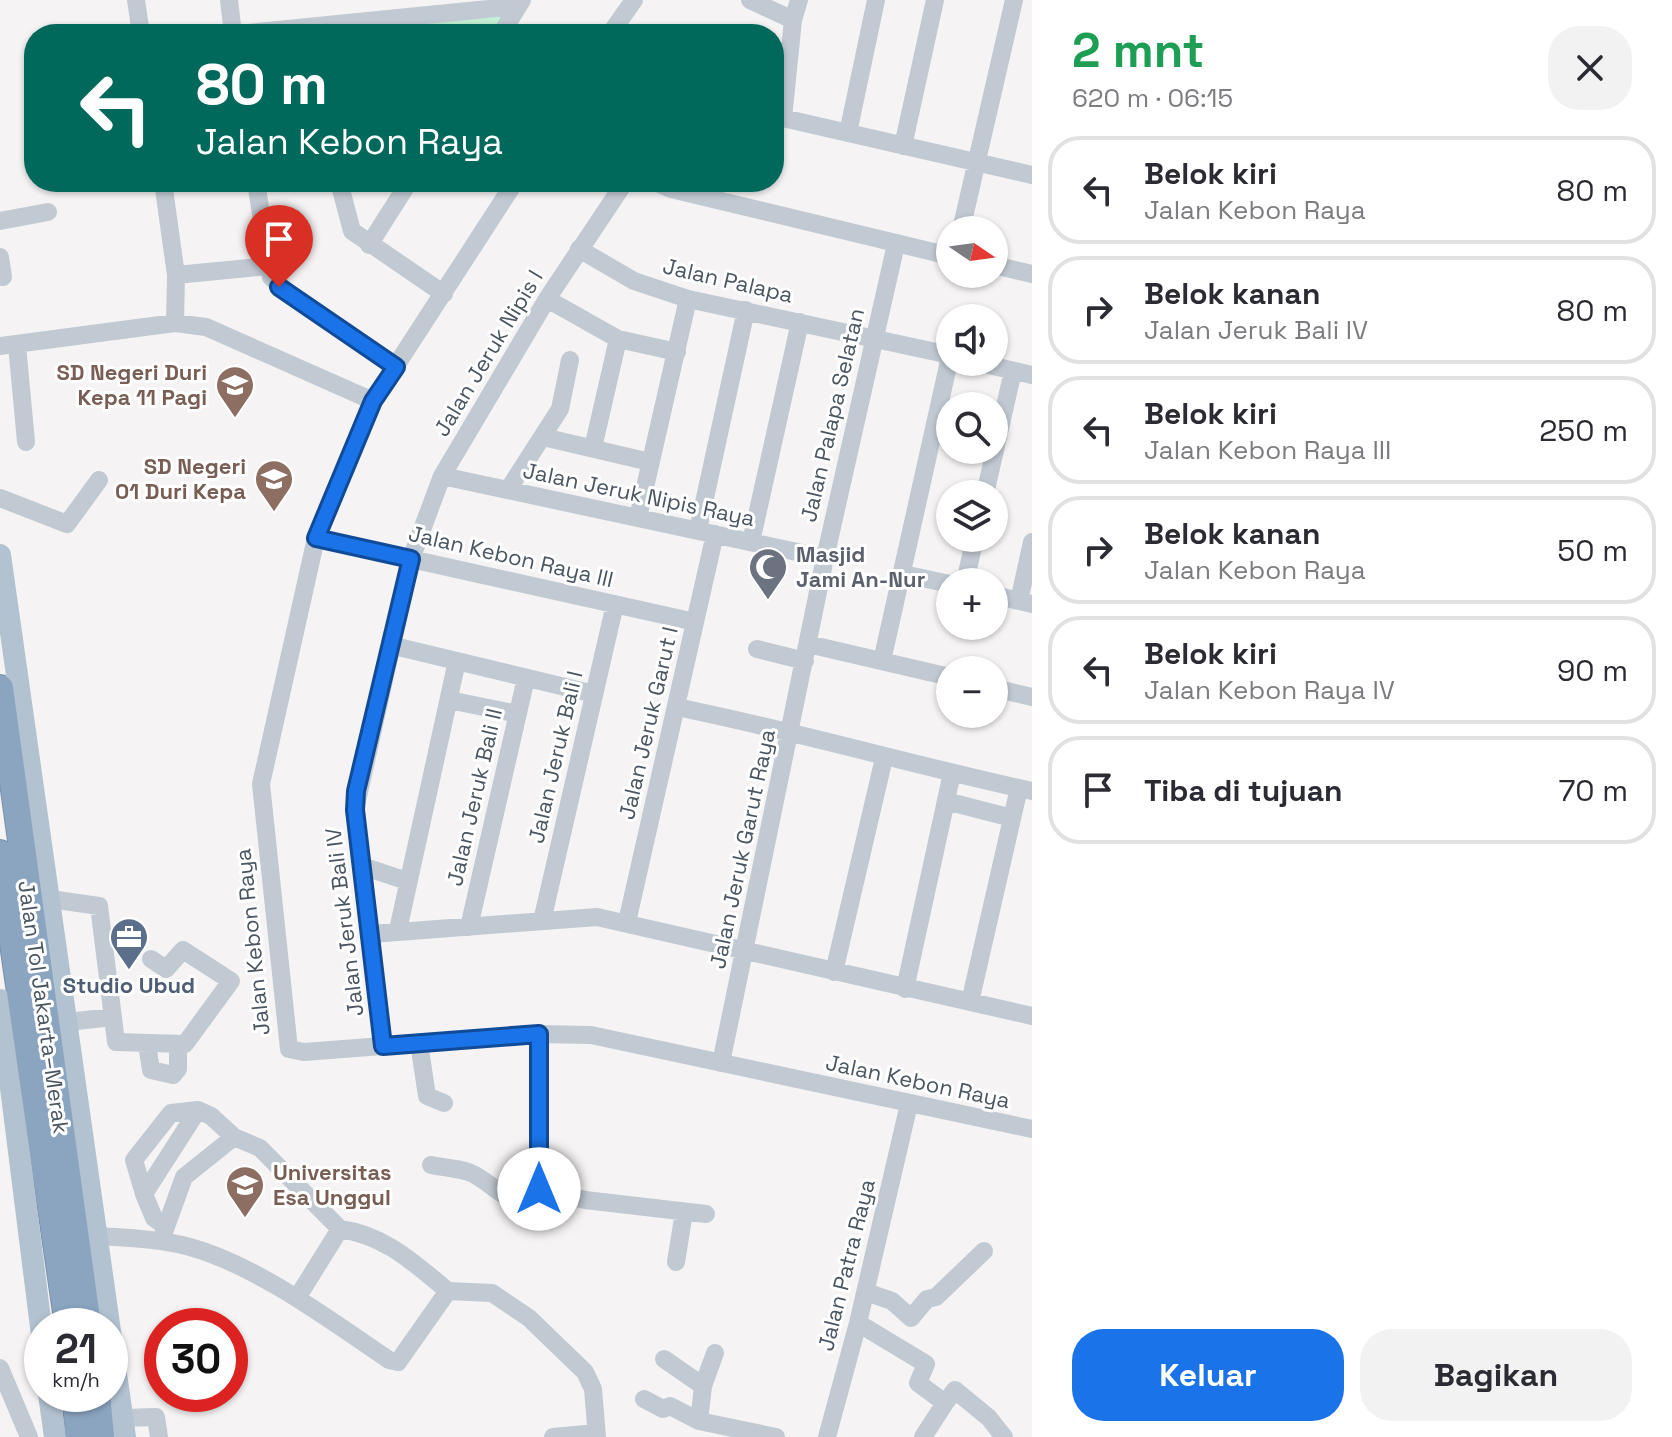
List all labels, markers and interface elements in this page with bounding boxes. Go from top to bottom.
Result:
text: 2 mnt [1072,20,1204,81]
button: close [1548,26,1632,110]
text: 80 m [196,49,328,120]
icon: left [64,56,168,160]
text: 620 m · 06:15 [1072,81,1233,115]
text: Jalan Kebon Raya [196,119,503,165]
text: Belok kiri [1144,154,1277,193]
icon: left [1076,168,1120,212]
text: 80 m [1557,171,1628,210]
text: Jalan Kebon Raya [1144,193,1366,227]
pin [245,205,313,287]
north arrow [936,216,1008,288]
map controls [936,216,1008,728]
icon: arrive [257,217,301,261]
street label: Jalan Palapa [660,251,796,309]
street label: Jalan Jeruk Nipis I [427,265,549,441]
text: Belok kanan [1144,274,1320,313]
icon: right [1076,288,1120,332]
text: 80 m [1557,291,1628,330]
button: sound [936,304,1008,376]
street label: Jalan Palapa Selatan [794,305,870,525]
text: Jalan Jeruk Bali IV [1144,313,1368,347]
place label: SD Negeri Duri Kepa 11 Pagi [56,358,207,411]
school or university icon: SD Negeri Duri Kepa 11 Pagi [214,364,256,419]
button: search [936,392,1008,464]
text: Belok kiri [1144,394,1277,433]
icon: left [1076,408,1120,452]
text: 250 m [1539,411,1628,450]
text: Jalan Kebon Raya III [1144,433,1391,467]
place label: SD Negeri 01 Duri Kepa [115,452,246,505]
street label: Jalan Jeruk Nipis Raya [521,456,758,532]
school or university icon: SD Negeri 01 Duri Kepa [253,458,295,513]
button: layers [936,480,1008,552]
text: Belok kanan [1144,514,1320,553]
street label: Jalan Kebon Raya III [406,519,616,593]
icon: right [1076,528,1120,572]
text: 50 m [1557,531,1628,570]
place label: Masjid Jami An-Nur [796,540,926,593]
mosque icon: Masjid Jami An-Nur [747,546,789,601]
text: Jalan Kebon Raya [1144,553,1366,587]
button: + [936,568,1008,640]
street label: Jalan Jeruk Garut I [612,624,684,822]
text: Belok kiri [1144,634,1277,673]
icon: left [1076,648,1120,692]
text: 90 m [1557,651,1628,690]
button: − [936,656,1008,728]
street label: Jalan Jeruk Bali I [522,668,588,846]
text: Jalan Kebon Raya IV [1144,673,1395,707]
street label: Jalan Jeruk Bali II [440,705,508,889]
street label: Jalan Jeruk Garut Raya [703,726,781,971]
icon: arrive [1076,768,1120,812]
text: Tiba di tujuan [1144,771,1343,810]
text: 70 m [1559,771,1628,810]
street label: Jalan Jeruk Bali IV [318,826,369,1018]
street label: Jalan Kebon Raya [228,847,276,1037]
street label: Jalan Tol Jakarta–Merak [12,879,76,1135]
office icon: Studio Ubud [108,916,150,971]
place label: Studio Ubud [63,971,195,999]
street label: Jalan Kebon Raya [823,1048,1013,1114]
position arrow [497,1147,581,1231]
place label: Universitas Esa Unggul [273,1158,392,1211]
school or university icon: Universitas Esa Unggul [224,1164,266,1219]
street label: Jalan Patra Raya [811,1176,881,1354]
speed limit sign: 30 [144,1308,248,1412]
text: 21 [55,1324,97,1375]
button: Keluar [1072,1329,1344,1421]
button: Bagikan [1360,1329,1632,1421]
text: km/h [52,1367,100,1393]

